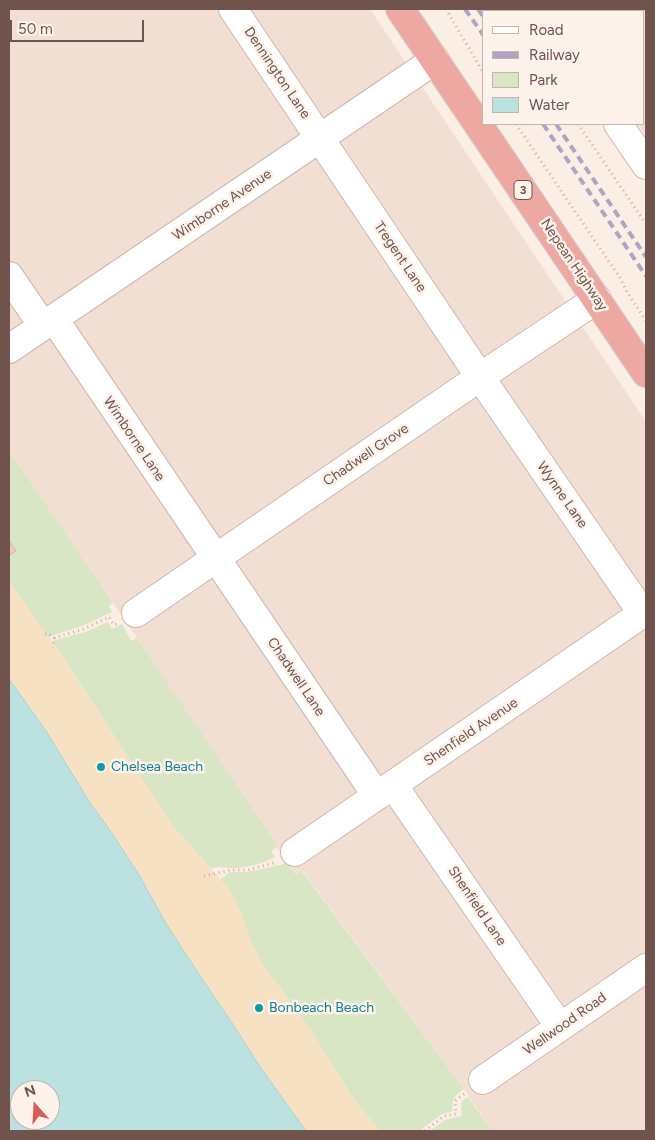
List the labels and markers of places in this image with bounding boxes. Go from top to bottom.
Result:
place label: Chelsea Beach [111,759,203,775]
marker: Chelsea Beach [95,761,107,773]
place label: Bonbeach Beach [269,1000,374,1016]
marker: Bonbeach Beach [253,1002,265,1014]

